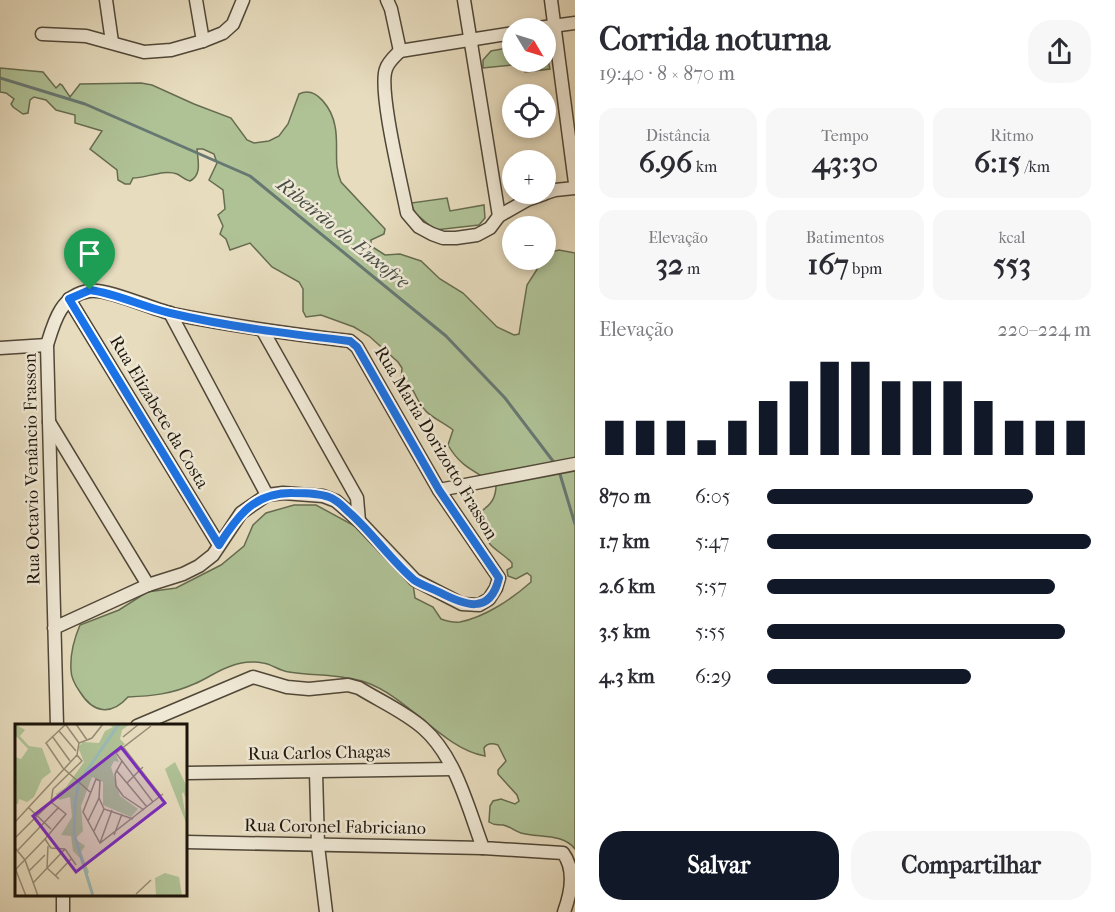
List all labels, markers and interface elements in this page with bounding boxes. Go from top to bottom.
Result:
north arrow [502,18,556,72]
map controls [502,18,556,270]
text: Corrida noturna [599,20,830,59]
button: share [1028,20,1091,83]
text: 19:40 · 8 × 870 m [599,62,735,85]
button: locate [502,84,556,138]
text: Distância [646,126,710,145]
text: Tempo [821,126,869,145]
text: Ritmo [990,126,1034,145]
text: 6.96 [639,145,692,180]
text: 43:30 [812,145,878,180]
text: 6:15 [974,145,1021,180]
button: + [502,150,556,204]
text: km [692,157,717,176]
text: /km [1021,157,1050,176]
water label: Ribeirão do Enxofre [271,171,414,294]
button: − [502,216,556,270]
pin [64,228,115,290]
text: Elevação [648,228,708,247]
text: Batimentos [806,228,884,247]
text: kcal [999,228,1025,247]
icon: arrive [73,237,106,270]
text: 32 [656,247,684,282]
text: 167 [808,247,849,282]
text: 553 [993,247,1031,282]
text: m [684,259,700,278]
text: bpm [849,259,882,278]
text: Elevação [599,318,674,341]
text: 220–224 m [997,318,1091,341]
street label: Rua Elizabete da Costa [105,332,213,493]
street label: Rua Maria Dorizotto Frasson [370,342,502,544]
street label: Rua Octavio Venâncio Frasson [19,352,45,585]
text: 870 m [599,485,651,508]
text: 6:05 [695,485,730,508]
text: 1.7 km [599,530,650,553]
text: 5:47 [695,530,729,553]
text: 2.6 km [599,575,655,598]
text: 5:57 [695,575,727,598]
text: 3.5 km [599,620,650,643]
text: 5:55 [695,620,726,643]
text: 4.3 km [599,665,655,688]
text: 6:29 [695,665,731,688]
inset map [15,724,188,897]
street label: Rua Carlos Chagas [247,741,391,765]
street label: Rua Coronel Fabriciano [244,815,426,839]
button: Salvar [599,831,839,900]
button: Compartilhar [851,831,1091,900]

